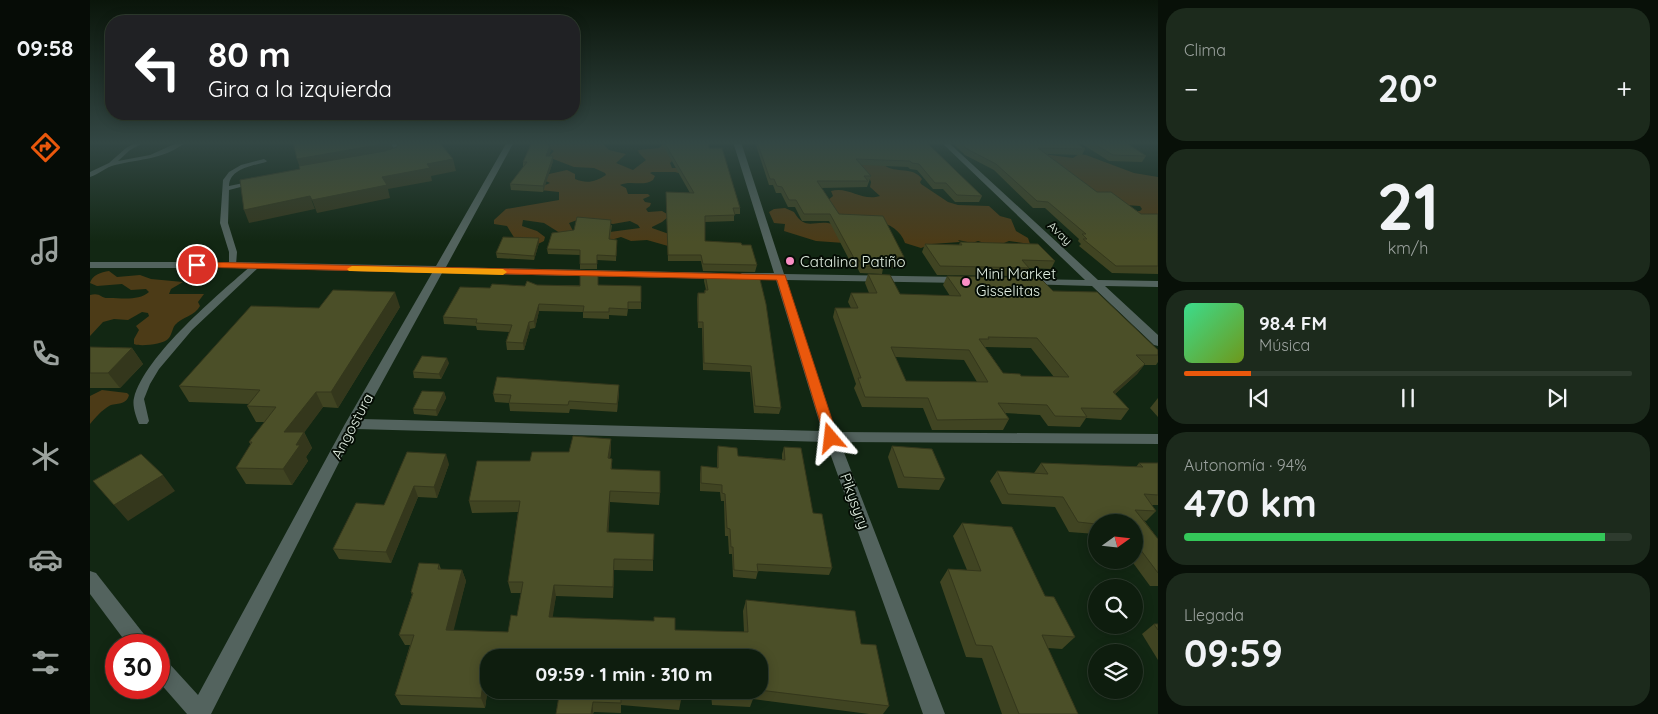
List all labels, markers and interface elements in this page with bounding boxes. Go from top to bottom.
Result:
text: 80 m [208,32,291,76]
text: 09:58 [17,34,73,62]
icon: left [125,35,190,100]
text: Clima [1184,40,1226,60]
text: 20° [1377,64,1437,112]
text: − [1184,71,1199,106]
text: + [1616,71,1632,106]
text: Gira a la izquierda [208,75,392,103]
icon: directions [28,130,63,165]
text: 21 [1377,165,1439,246]
street label: Avay [1045,218,1075,248]
icon: music [28,233,63,268]
text: km/h [1388,238,1428,258]
pin [176,244,218,286]
icon: arrive [183,251,211,279]
place label: Catalina Patiño [800,252,906,271]
marker: Catalina Patiño [784,255,796,267]
place label: Mini Market Gisselitas [976,264,1056,300]
marker: Mini Market Gisselitas [960,276,972,288]
text: 98.4 FM [1259,311,1327,335]
text: Música [1259,335,1310,355]
icon: phone [28,336,63,371]
icon: previous [1245,384,1273,412]
icon: pause [1394,384,1422,412]
icon: next [1543,384,1571,412]
street label: Angostura [327,390,377,462]
position arrow [804,411,856,463]
icon: climate [28,439,63,474]
text: Autonomía · 94% [1184,455,1307,475]
street label: Pikysyry [836,470,874,532]
text: 470 km [1184,479,1317,527]
north arrow [1088,514,1142,569]
map controls [1088,514,1143,699]
icon: car [28,542,63,577]
button: search [1088,579,1143,634]
text: Llegada [1184,605,1244,625]
text: 09:59 [1184,629,1283,677]
speed limit sign: 30 [105,634,170,699]
button: layers [1088,644,1143,699]
icon: filters [28,645,63,680]
text: 09:59 · 1 min · 310 m [535,662,713,686]

